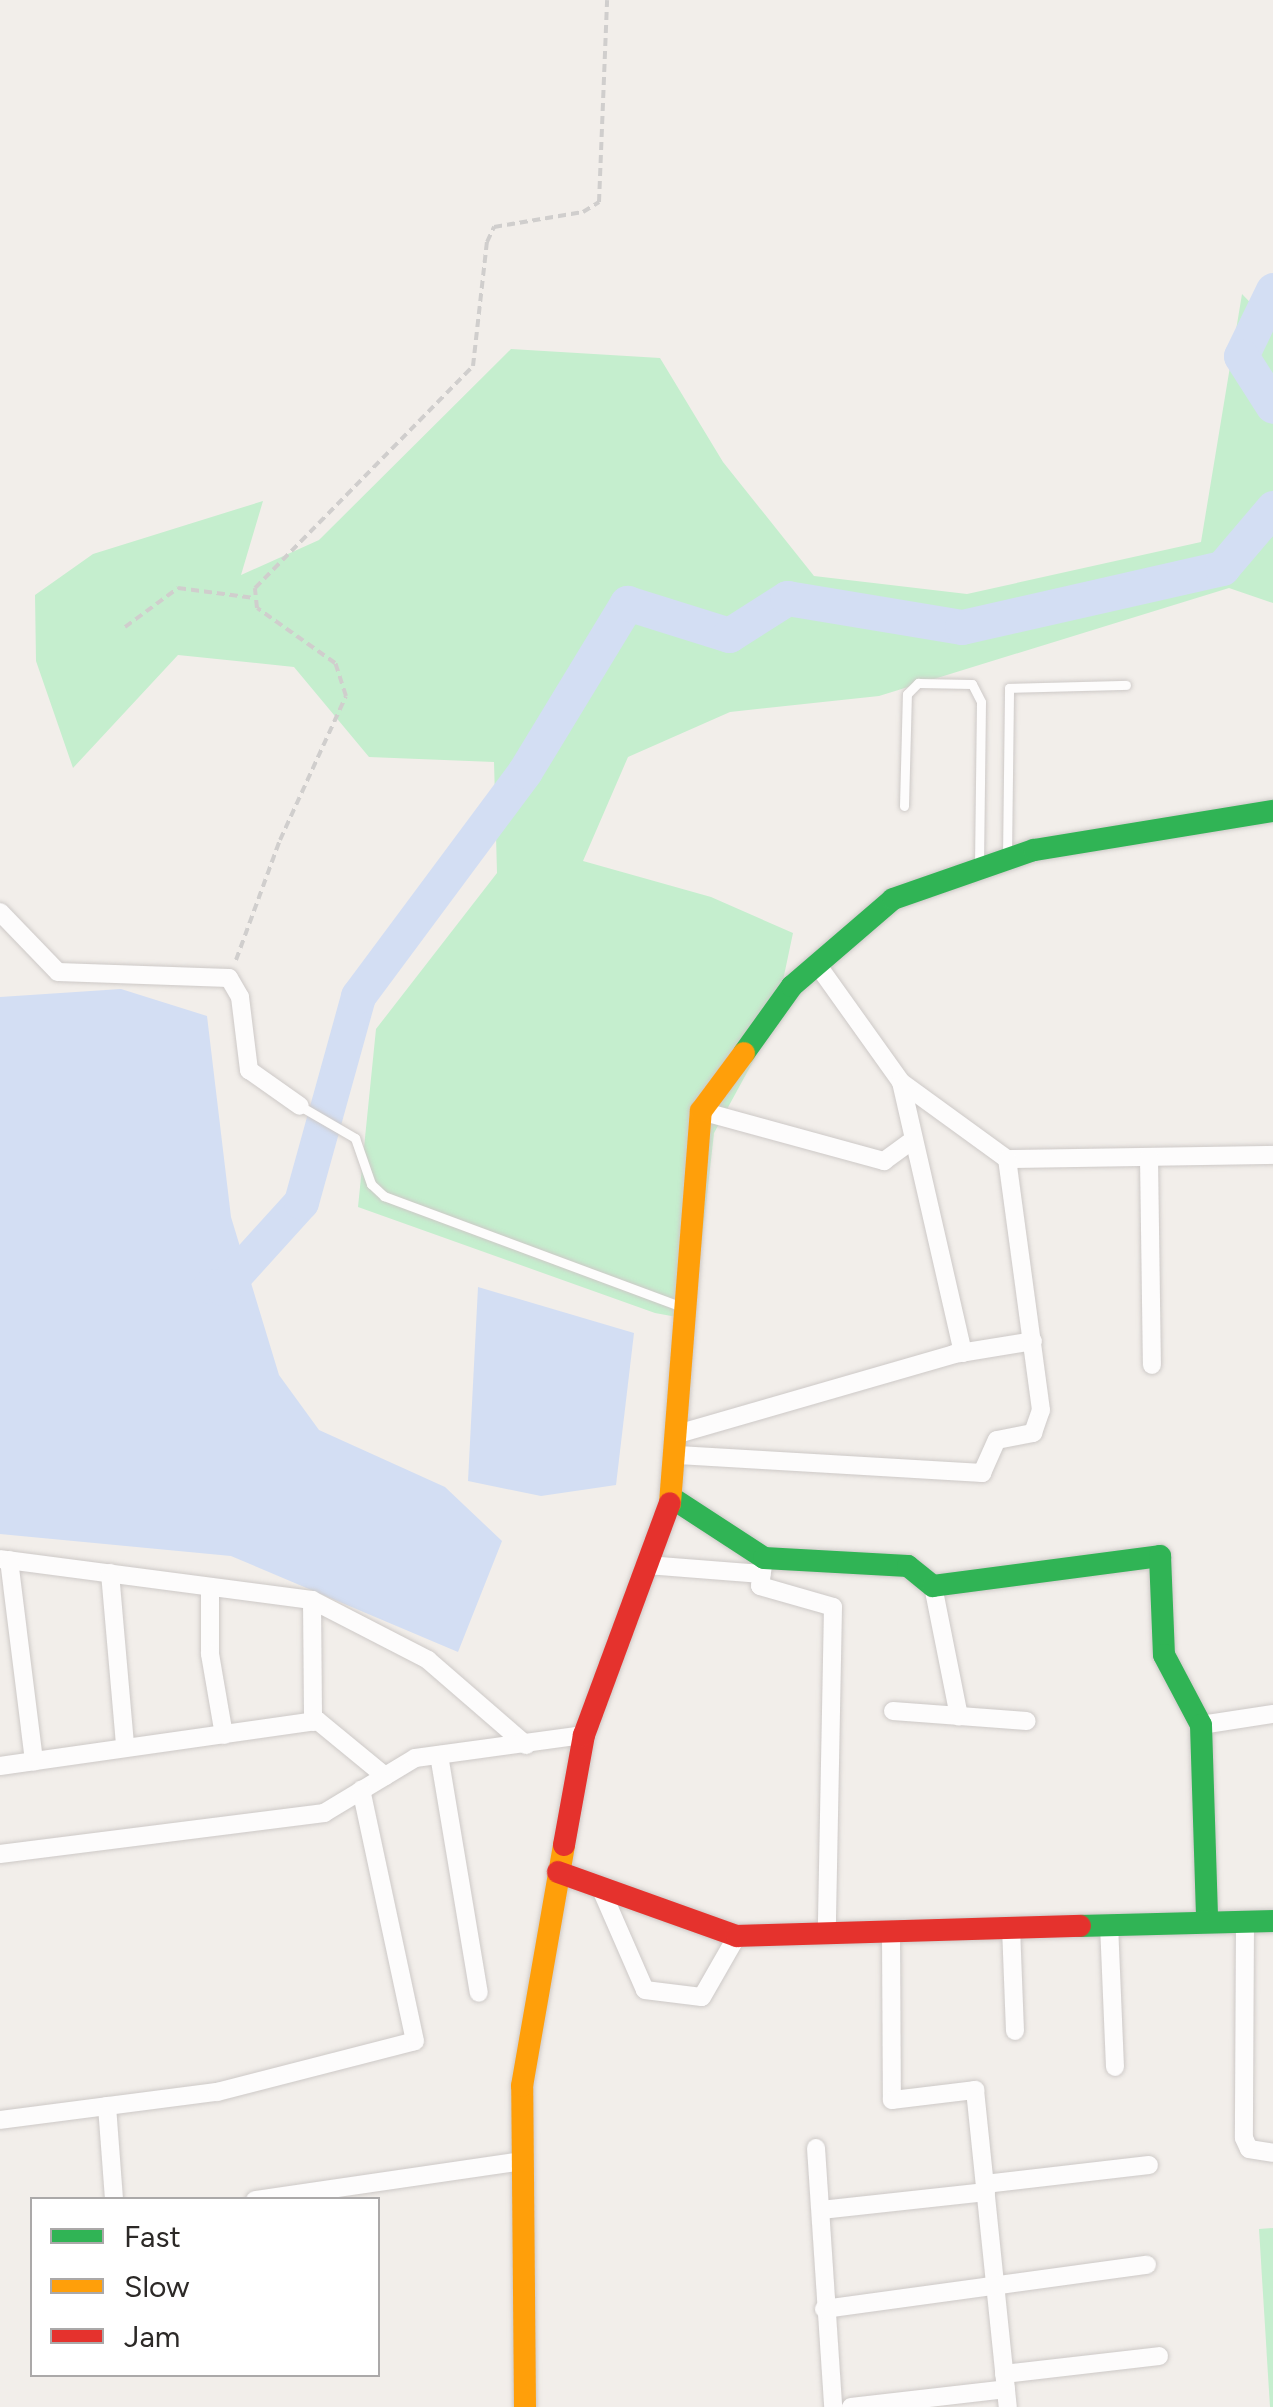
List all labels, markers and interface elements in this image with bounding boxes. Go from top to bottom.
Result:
legend [30,2197,380,2377]
text: Fast [124,2218,181,2255]
text: Slow [124,2268,190,2305]
text: Jam [124,2318,180,2355]

